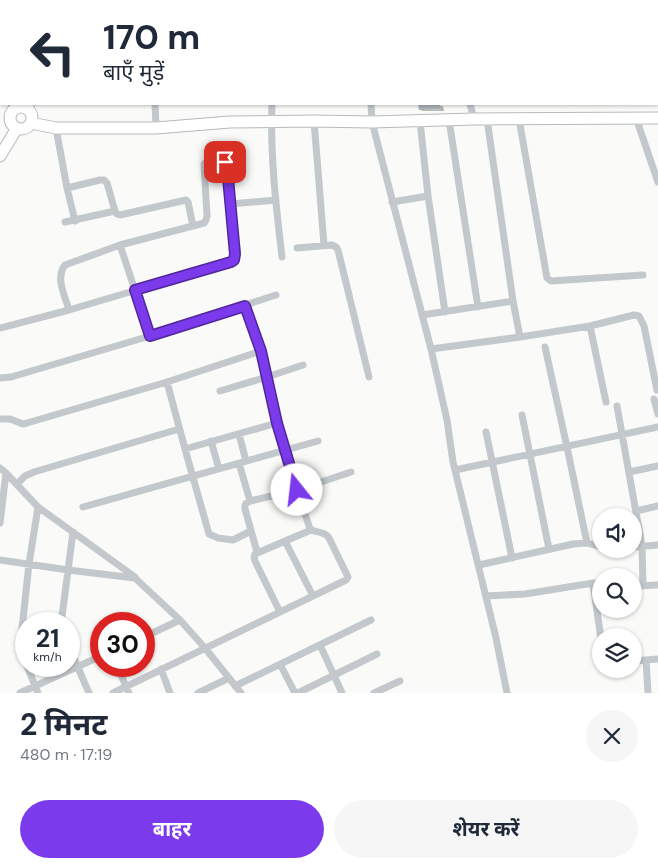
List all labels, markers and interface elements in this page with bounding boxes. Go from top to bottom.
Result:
text: 170 m [103,14,200,60]
icon: left [20,20,85,85]
text: बाएँ मुड़ें [103,58,164,87]
pin [204,141,246,183]
icon: arrive [211,148,239,176]
position arrow [270,463,322,515]
map controls [592,508,642,678]
button: sound [592,508,642,558]
button: search [592,568,642,618]
speed limit sign: 30 [90,612,155,677]
text: 21 [36,622,59,655]
button: layers [592,628,642,678]
text: km/h [33,649,62,665]
text: 2 मिनट [20,705,107,744]
button: close [586,710,638,762]
text: 480 m · 17:19 [20,744,112,765]
button: बाहर [20,800,324,858]
button: शेयर करें [334,800,638,858]

